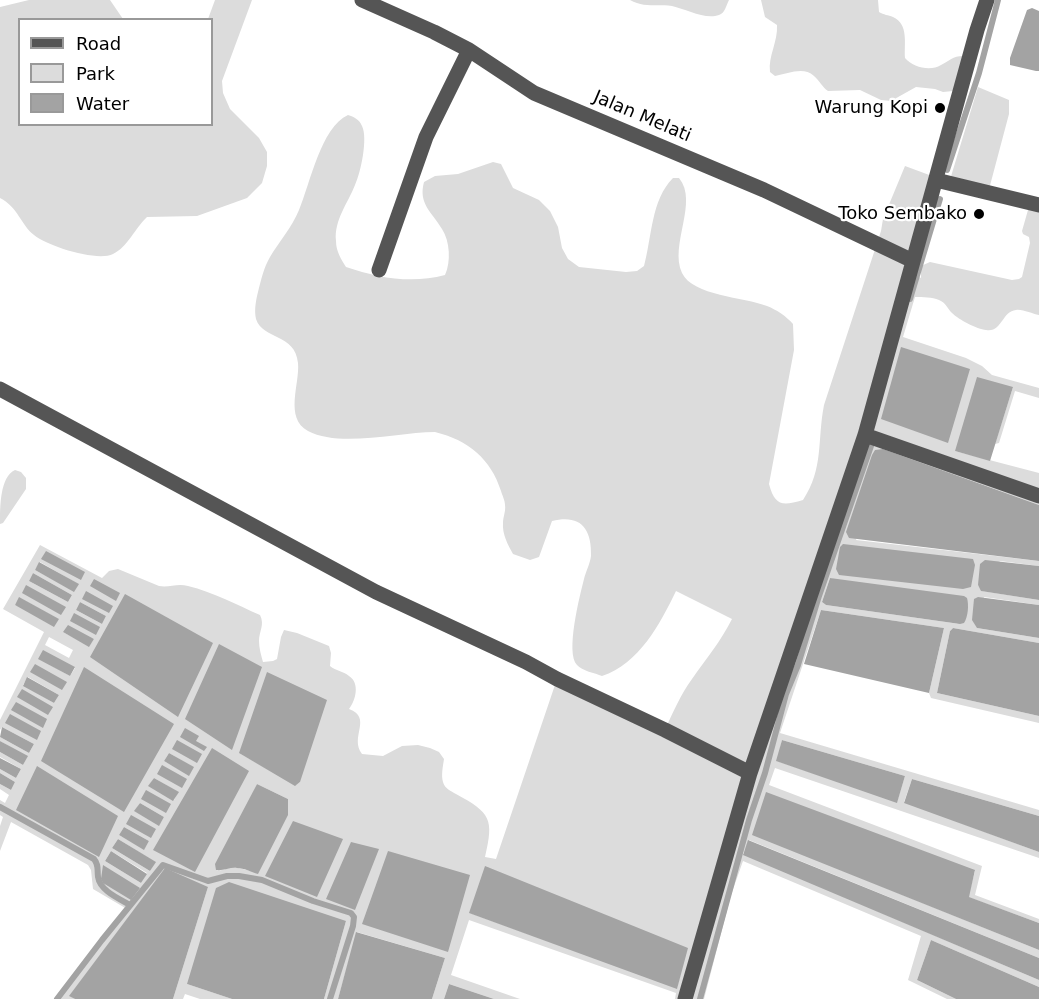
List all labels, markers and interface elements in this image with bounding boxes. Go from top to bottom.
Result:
legend [18,18,213,126]
text: Road [76,33,121,54]
text: Park [76,63,115,84]
street label: Jalan Melati [590,87,694,147]
text: Water [76,93,129,114]
place label: Warung Kopi [815,97,928,119]
marker: Warung Kopi [933,101,947,115]
place label: Toko Sembako [838,203,967,225]
marker: Toko Sembako [972,207,986,221]

